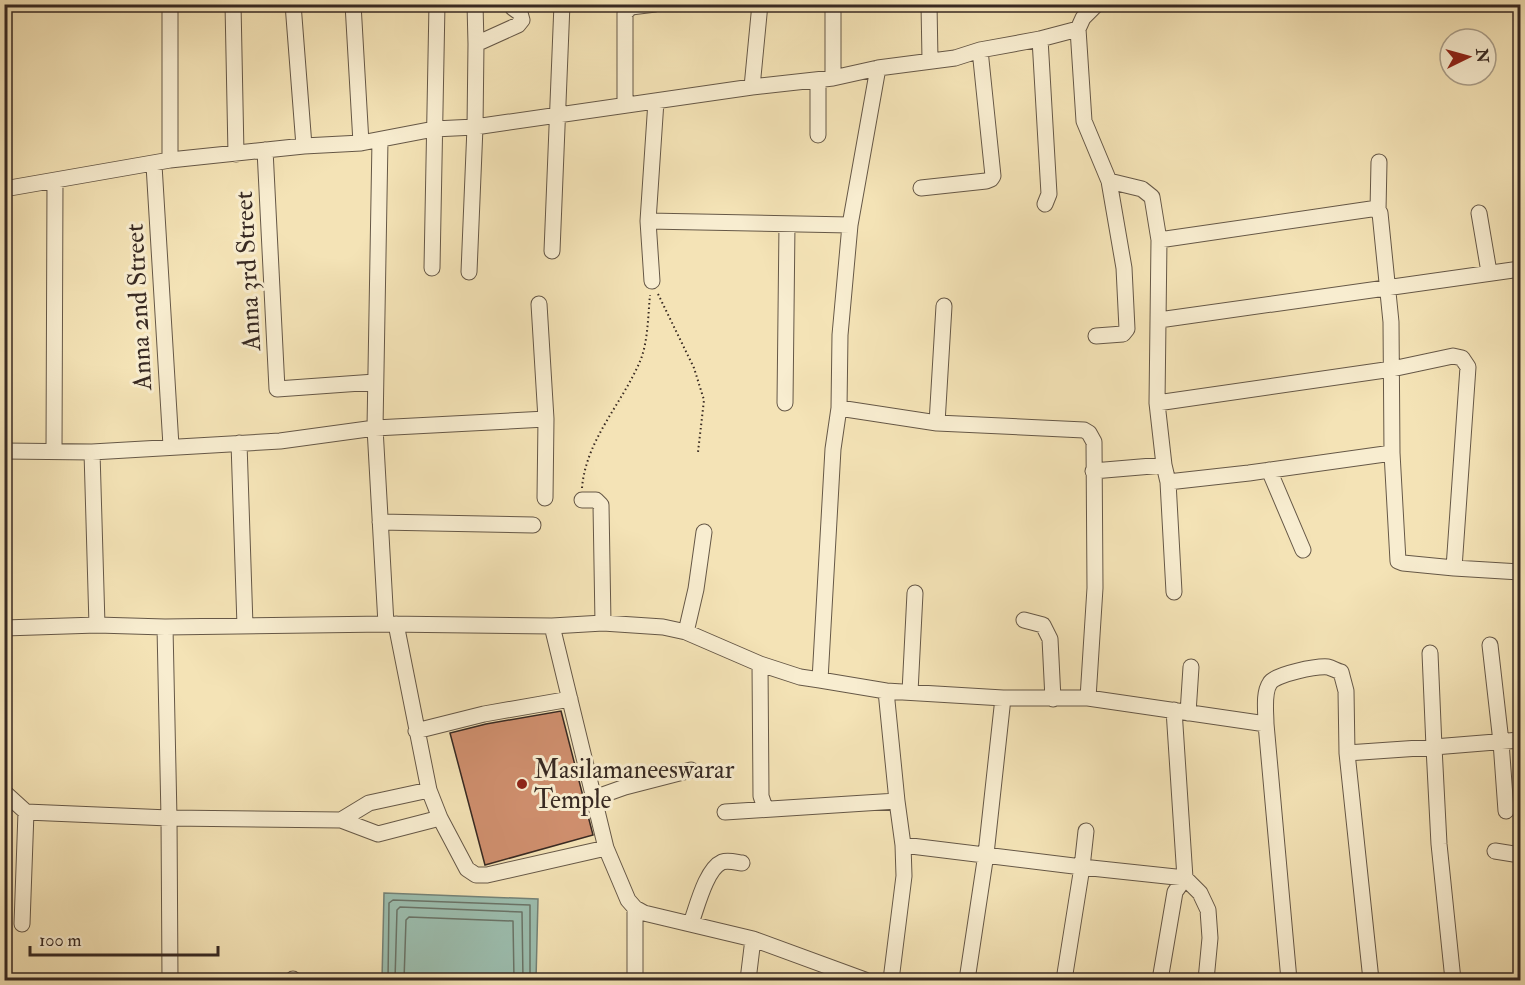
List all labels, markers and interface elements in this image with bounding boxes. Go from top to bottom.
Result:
north arrow [1438,27,1498,87]
text: N [1471,47,1493,64]
street label: Anna 3rd Street [228,190,268,353]
street label: Anna 2nd Street [119,223,159,392]
place label: Masilamaneeswarar Temple [534,754,735,817]
marker: Masilamaneeswarar Temple [515,777,529,791]
scale bar [30,919,218,957]
text: 100 m [39,929,82,952]

